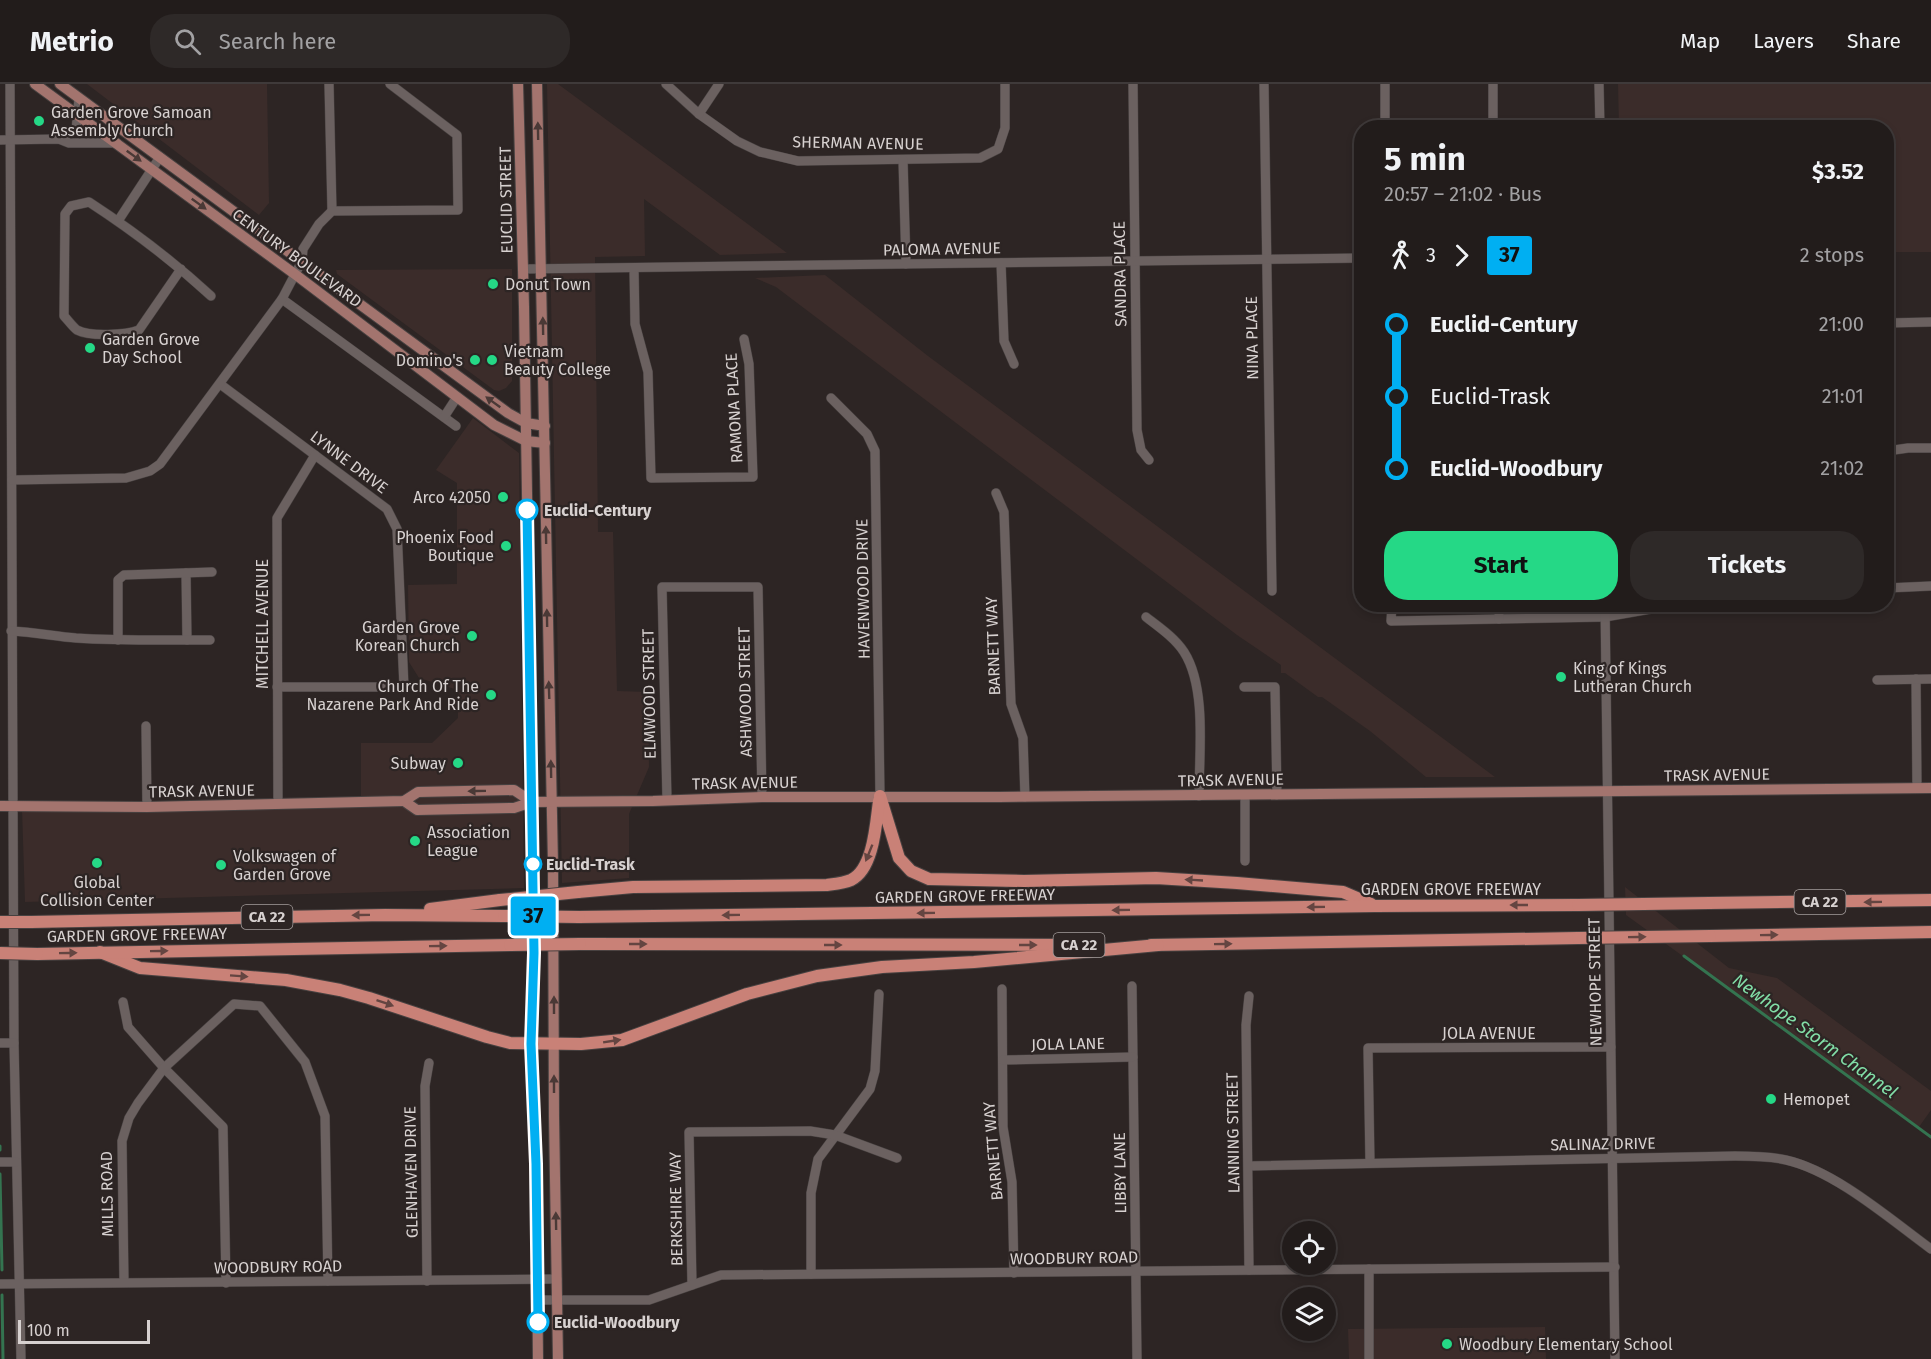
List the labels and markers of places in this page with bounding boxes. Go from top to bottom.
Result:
place label: Garden Grove Samoan Assembly Church [51,103,212,140]
marker: Garden Grove Samoan Assembly Church [32,114,46,128]
place label: Donut Town [505,275,591,294]
marker: Donut Town [486,277,500,291]
place label: Garden Grove Day School [102,330,200,367]
marker: Garden Grove Day School [83,341,97,355]
place label: Vietnam Beauty College [504,342,611,379]
place label: Domino's [396,351,463,370]
marker: Domino's [468,353,482,367]
marker: Vietnam Beauty College [485,353,499,367]
place label: Arco 42050 [413,488,491,507]
marker: Arco 42050 [496,490,510,504]
marker: Euclid-Century [516,499,538,521]
place label: Euclid-Century [544,501,652,520]
place label: Phoenix Food Boutique [396,528,494,565]
marker: Phoenix Food Boutique [499,539,513,553]
place label: Garden Grove Korean Church [355,618,460,655]
marker: Garden Grove Korean Church [465,629,479,643]
place label: King of Kings Lutheran Church [1573,659,1692,696]
marker: King of Kings Lutheran Church [1554,670,1568,684]
place label: Church Of The Nazarene Park And Ride [307,677,479,714]
marker: Church Of The Nazarene Park And Ride [484,688,498,702]
place label: Subway [391,754,446,773]
marker: Subway [451,756,465,770]
place label: Association League [427,823,510,860]
marker: Association League [408,834,422,848]
place label: Volkswagen of Garden Grove [233,847,338,884]
marker: Euclid-Trask [524,855,542,873]
place label: Euclid-Trask [546,855,635,874]
marker: Global Collision Center [90,856,104,870]
marker: Volkswagen of Garden Grove [214,858,228,872]
place label: Global Collision Center [40,873,155,910]
place label: Hemopet [1783,1090,1850,1109]
marker: Hemopet [1764,1092,1778,1106]
marker: Euclid-Woodbury [527,1311,549,1333]
place label: Euclid-Woodbury [554,1313,680,1332]
place label: Woodbury Elementary School [1459,1335,1673,1354]
marker: Woodbury Elementary School [1440,1337,1454,1351]

